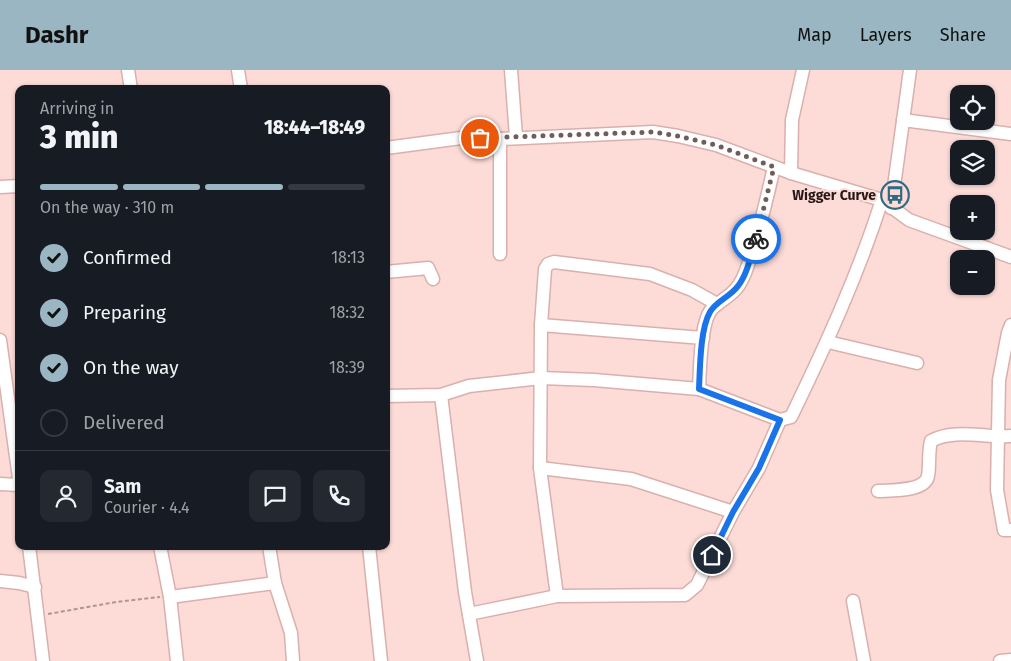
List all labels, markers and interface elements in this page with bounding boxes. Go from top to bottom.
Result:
text: Dashr [25,21,88,49]
text: Map [797,24,832,46]
text: Layers [860,24,912,46]
text: Share [940,24,986,46]
map controls [950,85,995,295]
button: locate [950,85,995,130]
text: Arriving in [40,99,114,118]
text: 18:44–18:49 [264,116,365,139]
pin [459,117,501,159]
text: 3 min [40,118,118,156]
icon: bag [466,124,494,152]
button: layers [950,140,995,185]
bus stop icon: Wigger Curve [880,180,910,210]
place label: Wigger Curve [792,187,876,204]
button: + [950,195,995,240]
text: On the way · 310 m [40,198,174,217]
courier [731,214,781,264]
icon: bike [742,225,770,253]
icon: check [40,244,68,272]
text: Confirmed [83,246,172,269]
text: 18:13 [331,248,365,267]
button: − [950,250,995,295]
icon: check [40,299,68,327]
text: Preparing [83,301,166,324]
text: 18:32 [330,303,365,322]
icon: check [40,354,68,382]
text: On the way [83,356,179,379]
text: 18:39 [329,358,365,377]
text: Delivered [83,411,165,434]
button: person [40,470,92,522]
button: chat [249,470,301,522]
button: phone [313,470,365,522]
text: Sam [104,475,141,498]
text: Courier · 4.4 [104,498,190,517]
pin [691,534,733,576]
icon: home [698,541,726,569]

